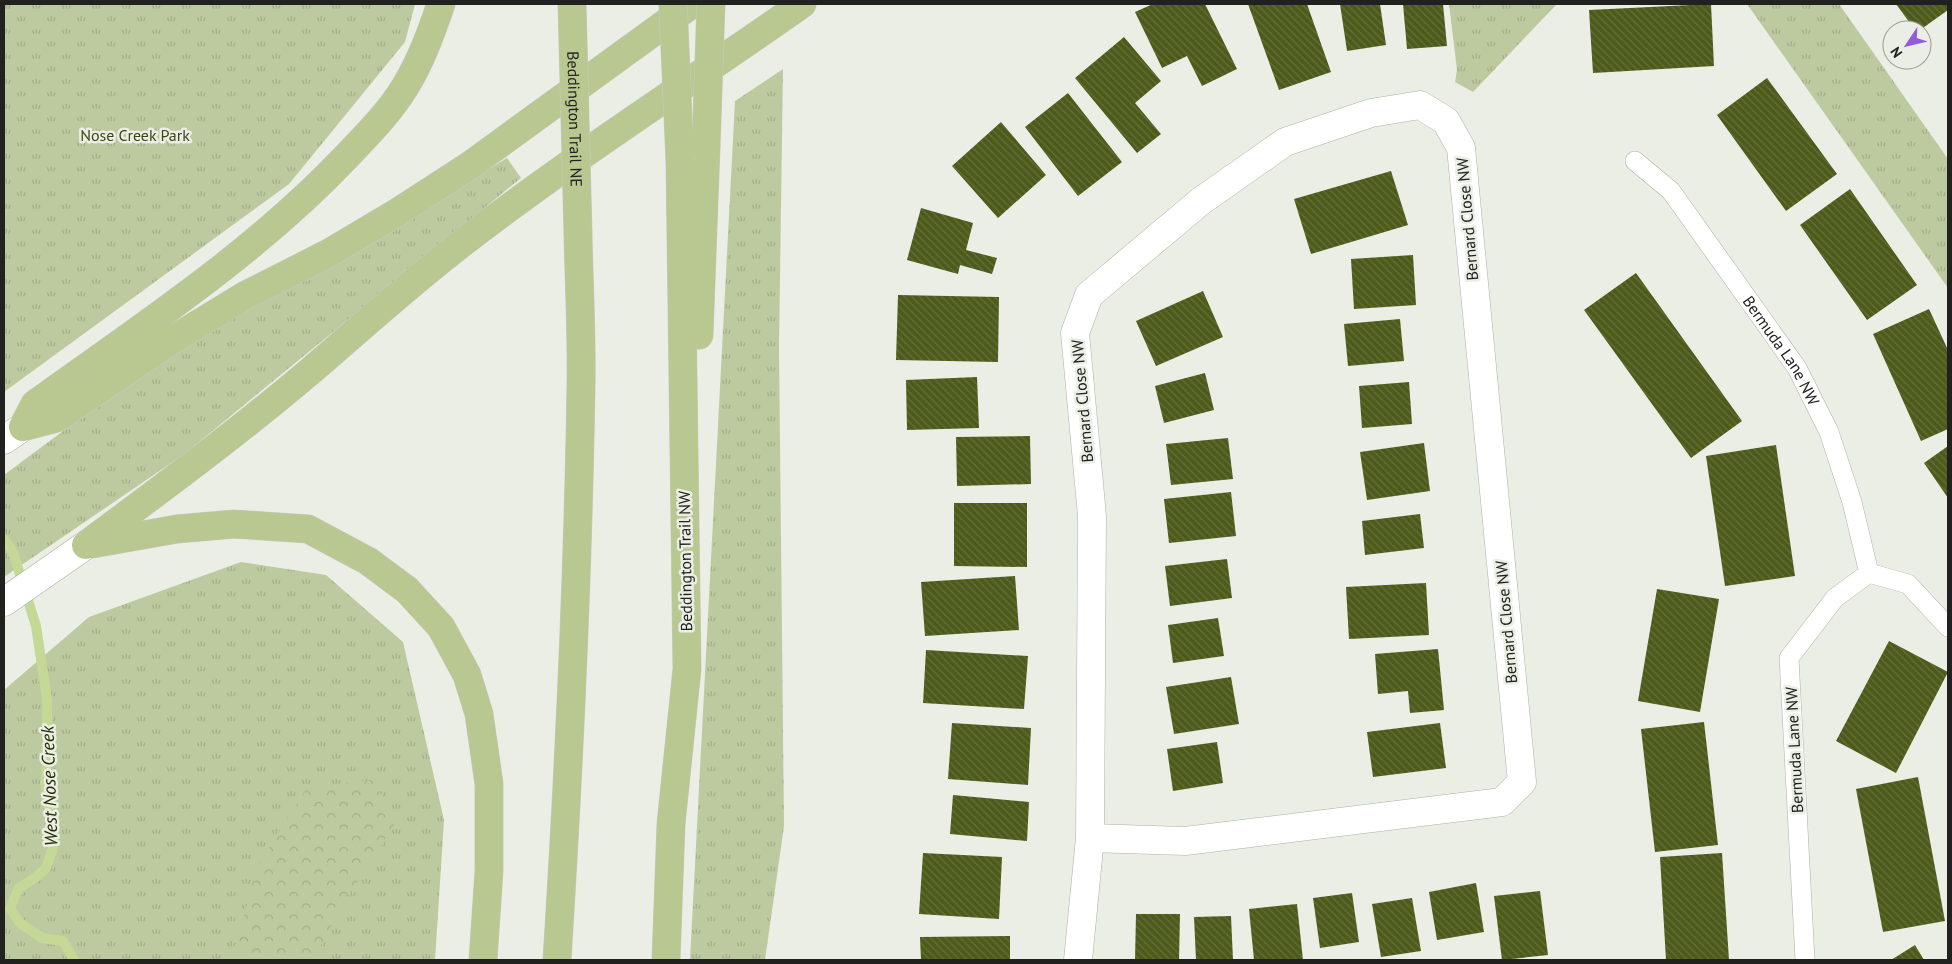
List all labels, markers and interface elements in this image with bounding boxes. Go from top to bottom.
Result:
north arrow [1882,20,1932,70]
text: N [1886,44,1906,61]
street label: Beddington Trail NE [563,51,587,187]
park label: Nose Creek Park [80,125,190,145]
street label: Bernard Close NW [1452,156,1482,281]
street label: Bermuda Lane NW [1739,292,1824,409]
street label: Bernard Close NW [1067,338,1097,463]
street label: Beddington Trail NW [674,490,696,631]
street label: Bernard Close NW [1491,559,1521,684]
street label: Bermuda Lane NW [1781,686,1807,814]
water label: West Nose Creek [35,725,63,847]

